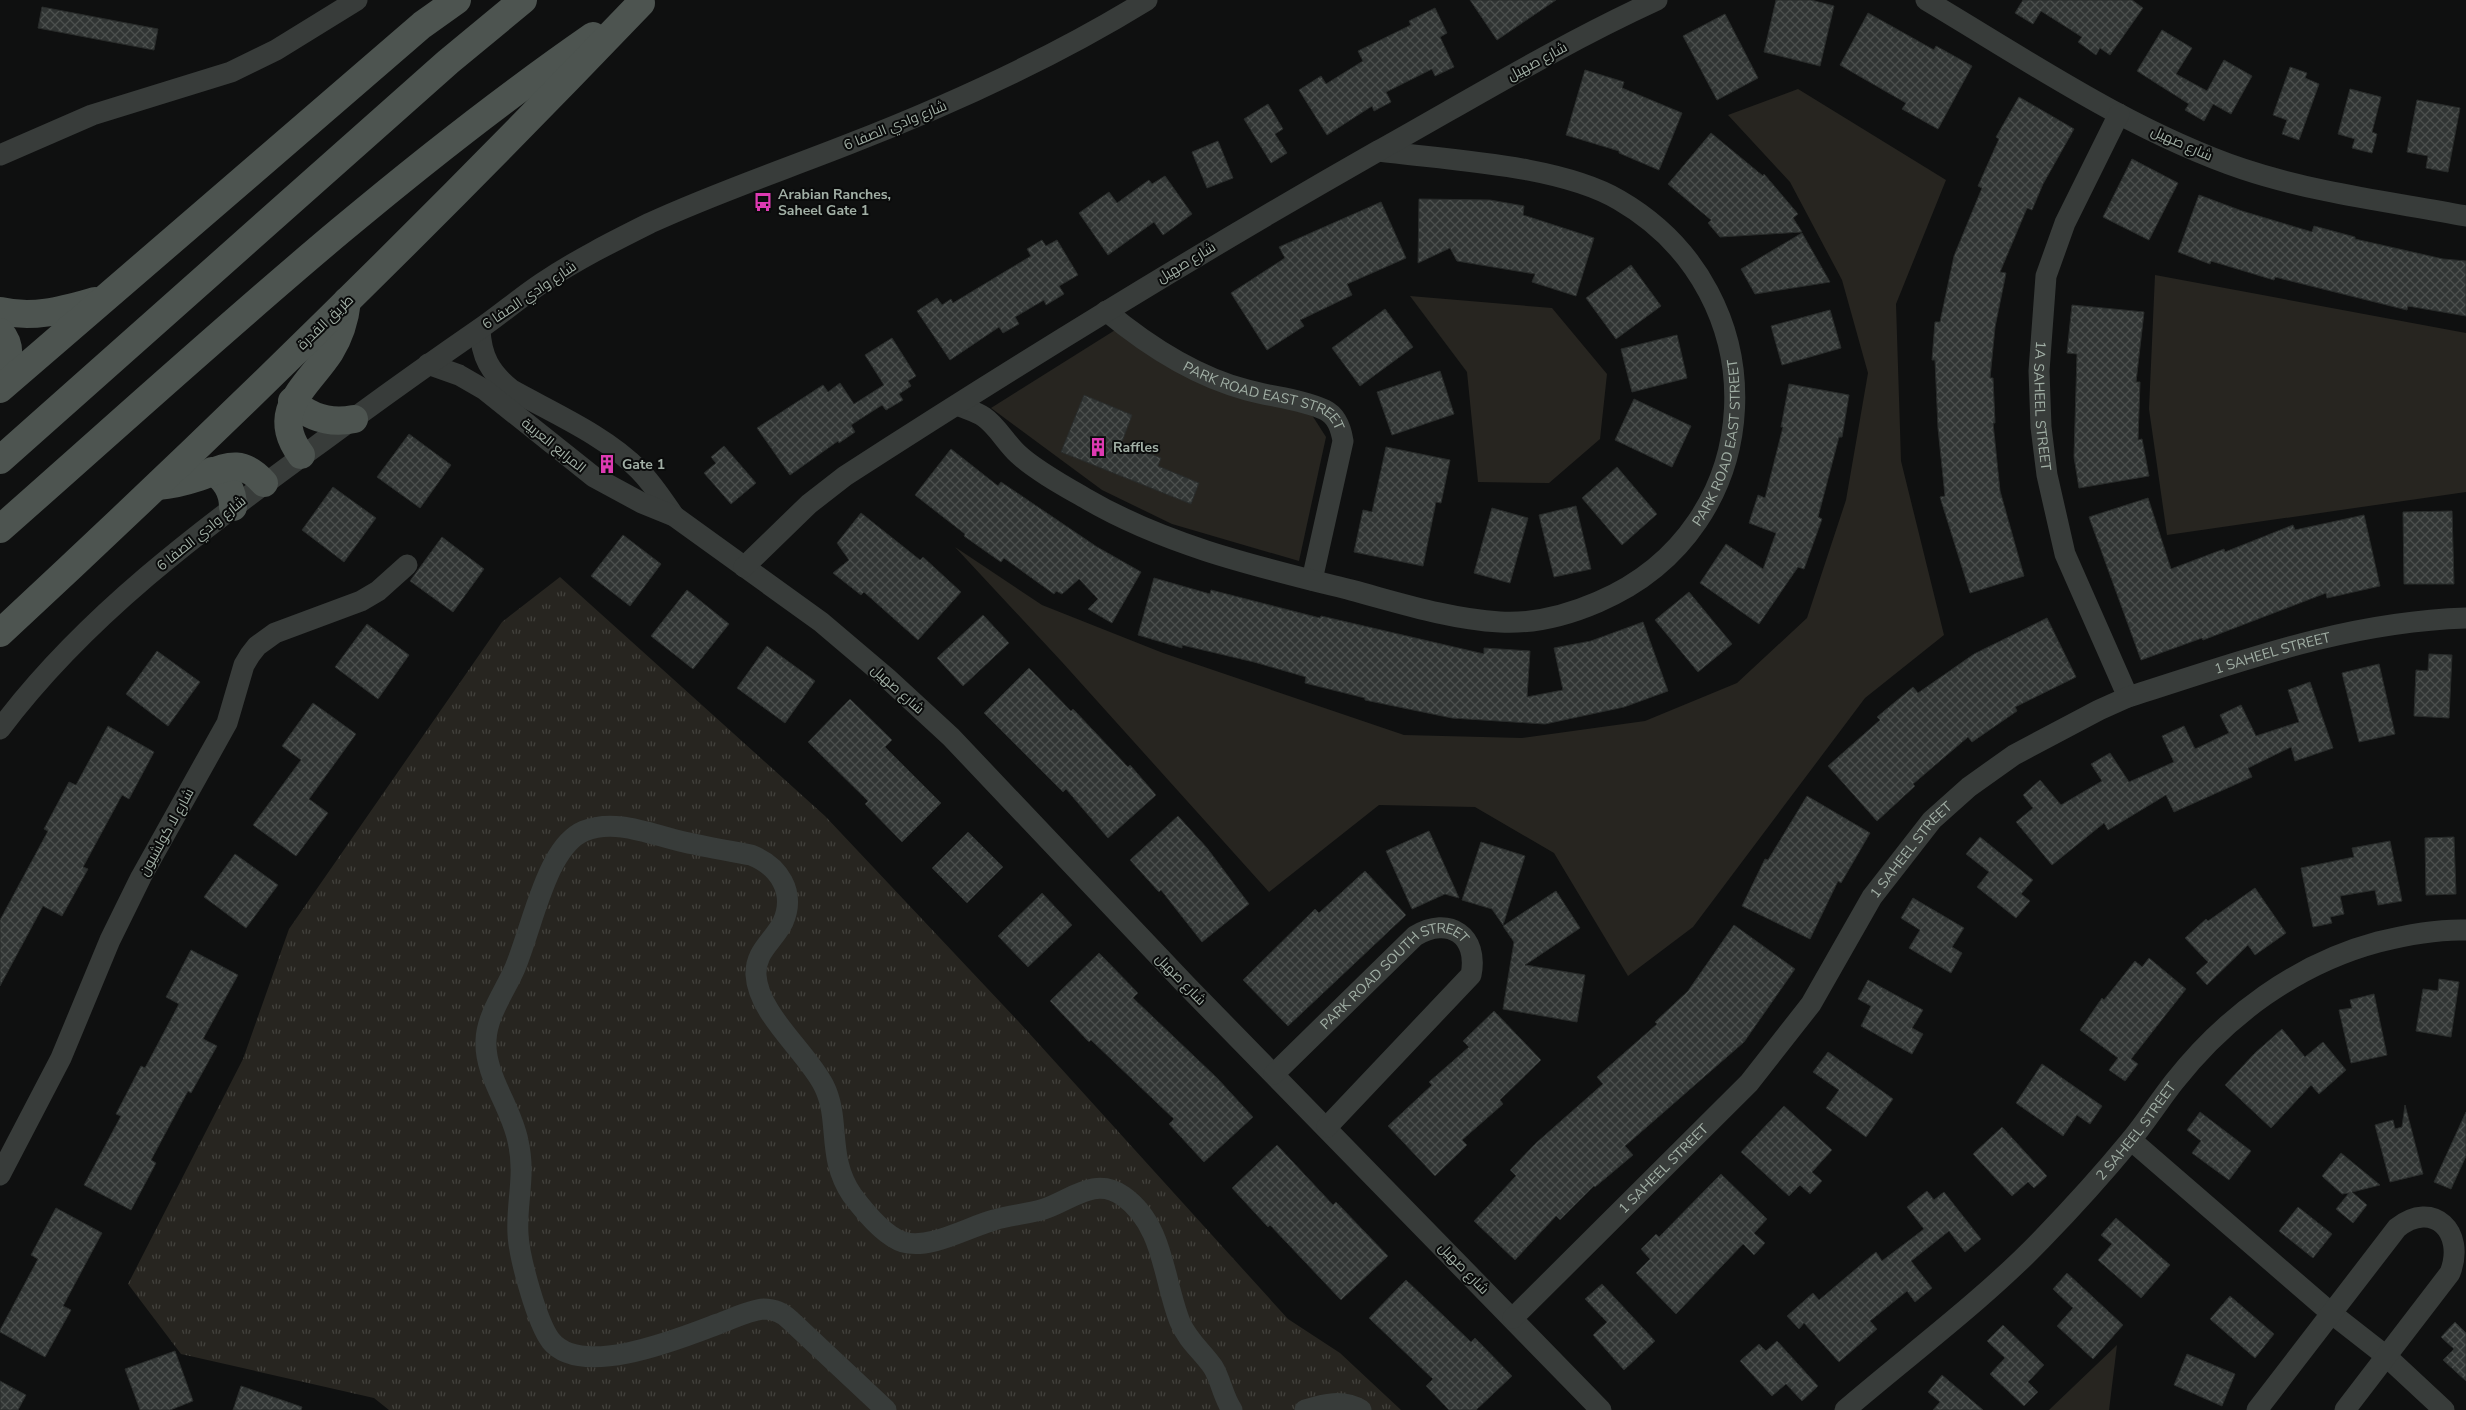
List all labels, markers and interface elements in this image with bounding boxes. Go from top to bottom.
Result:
street label: شارع صهيل [1504,38,1571,85]
street label: شارع وادي الصفا 6 [841,96,950,157]
street label: شارع صهيل [2148,121,2216,165]
place label: Arabian Ranches, Saheel Gate 1 [778,185,891,220]
bus stop icon: Arabian Ranches, Saheel Gate 1 [752,191,774,213]
street label: شارع صهيل [1153,237,1219,287]
street label: شارع وادي الصفا 6 [479,257,581,336]
street label: طريق القدرة [293,291,358,354]
street label: 1A SAHEEL STREET [2029,340,2055,472]
street label: PARK ROAD EAST STREET [1180,357,1349,433]
street label: PARK ROAD EAST STREET [1688,357,1745,530]
street label: المرابع العربية [517,414,590,477]
building icon: Raffles [1087,436,1109,458]
place label: Raffles [1113,438,1159,457]
building icon: Gate 1 [596,453,618,475]
place label: Gate 1 [622,455,665,474]
street label: شارع وادي الصفا 6 [153,492,251,577]
street label: 1 SAHEEL STREET [2212,628,2333,679]
street label: شارع صهيل [867,660,928,718]
street label: شارع لا كولشيون [134,785,198,880]
street label: 1 SAHEEL STREET [1866,797,1957,902]
street label: PARK ROAD SOUTH STREET [1316,919,1474,1034]
street label: شارع صهيل [1151,949,1210,1009]
street label: 2 SAHEEL STREET [2092,1078,2181,1185]
street label: 1 SAHEEL STREET [1614,1119,1713,1218]
street label: شارع صهيل [1434,1238,1493,1298]

